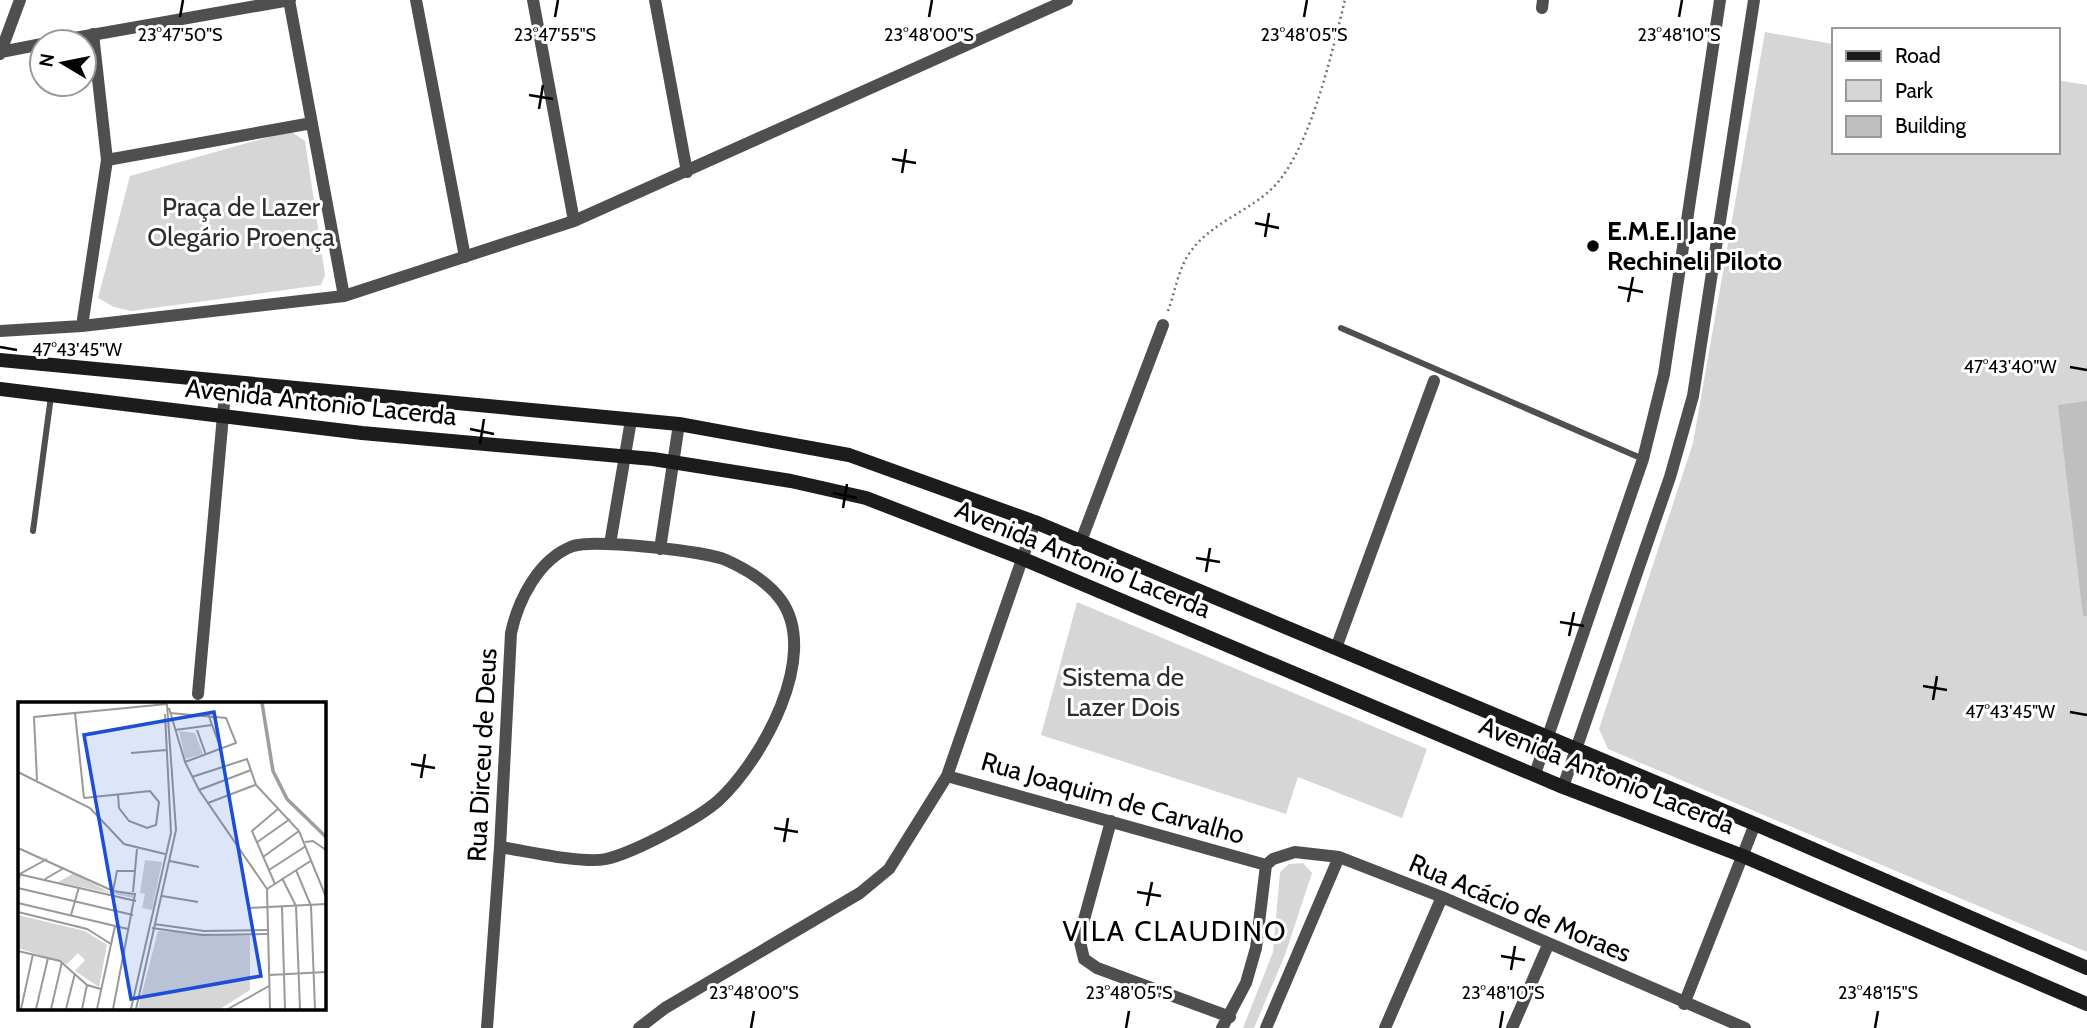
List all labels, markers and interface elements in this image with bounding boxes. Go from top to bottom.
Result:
text: 23°47'50"S [137,24,223,46]
text: 23°47'55"S [514,24,596,46]
text: 23°48'00"S [884,24,974,46]
text: 23°48'05"S [1261,24,1347,46]
text: 23°48'10"S [1637,24,1721,46]
north arrow [28,28,98,98]
legend [1832,28,2059,154]
text: Road [1895,43,1941,68]
text: N [34,52,59,69]
text: Park [1895,78,1933,103]
text: Building [1895,113,1967,138]
park label: Praça de Lazer Olegário Proença [147,191,335,253]
place label: E.M.E.I Jane Rechineli Piloto [1607,215,1782,277]
marker: E.M.E.I Jane Rechineli Piloto [1585,238,1601,254]
text: 47°43'45"W [32,339,122,361]
text: 47°43'40"W [1964,356,2056,378]
street label: Avenida Antonio Lacerda [184,372,459,432]
street label: Avenida Antonio Lacerda [951,493,1216,625]
street label: Rua Dirceu de Deus [460,647,504,863]
park label: Sistema de Lazer Dois [1062,661,1184,723]
text: 47°43'45"W [1965,701,2055,723]
inset map [18,702,326,1010]
street label: Avenida Antonio Lacerda [1475,709,1740,841]
street label: Rua Joaquim de Carvalho [978,745,1248,851]
street label: Rua Acácio de Moraes [1404,847,1636,969]
district label: VILA CLAUDINO [1063,914,1287,948]
text: 23°48'00"S [709,982,799,1004]
text: 23°48'05"S [1086,982,1172,1004]
text: 23°48'10"S [1461,982,1545,1004]
text: 23°48'15"S [1838,982,1918,1004]

